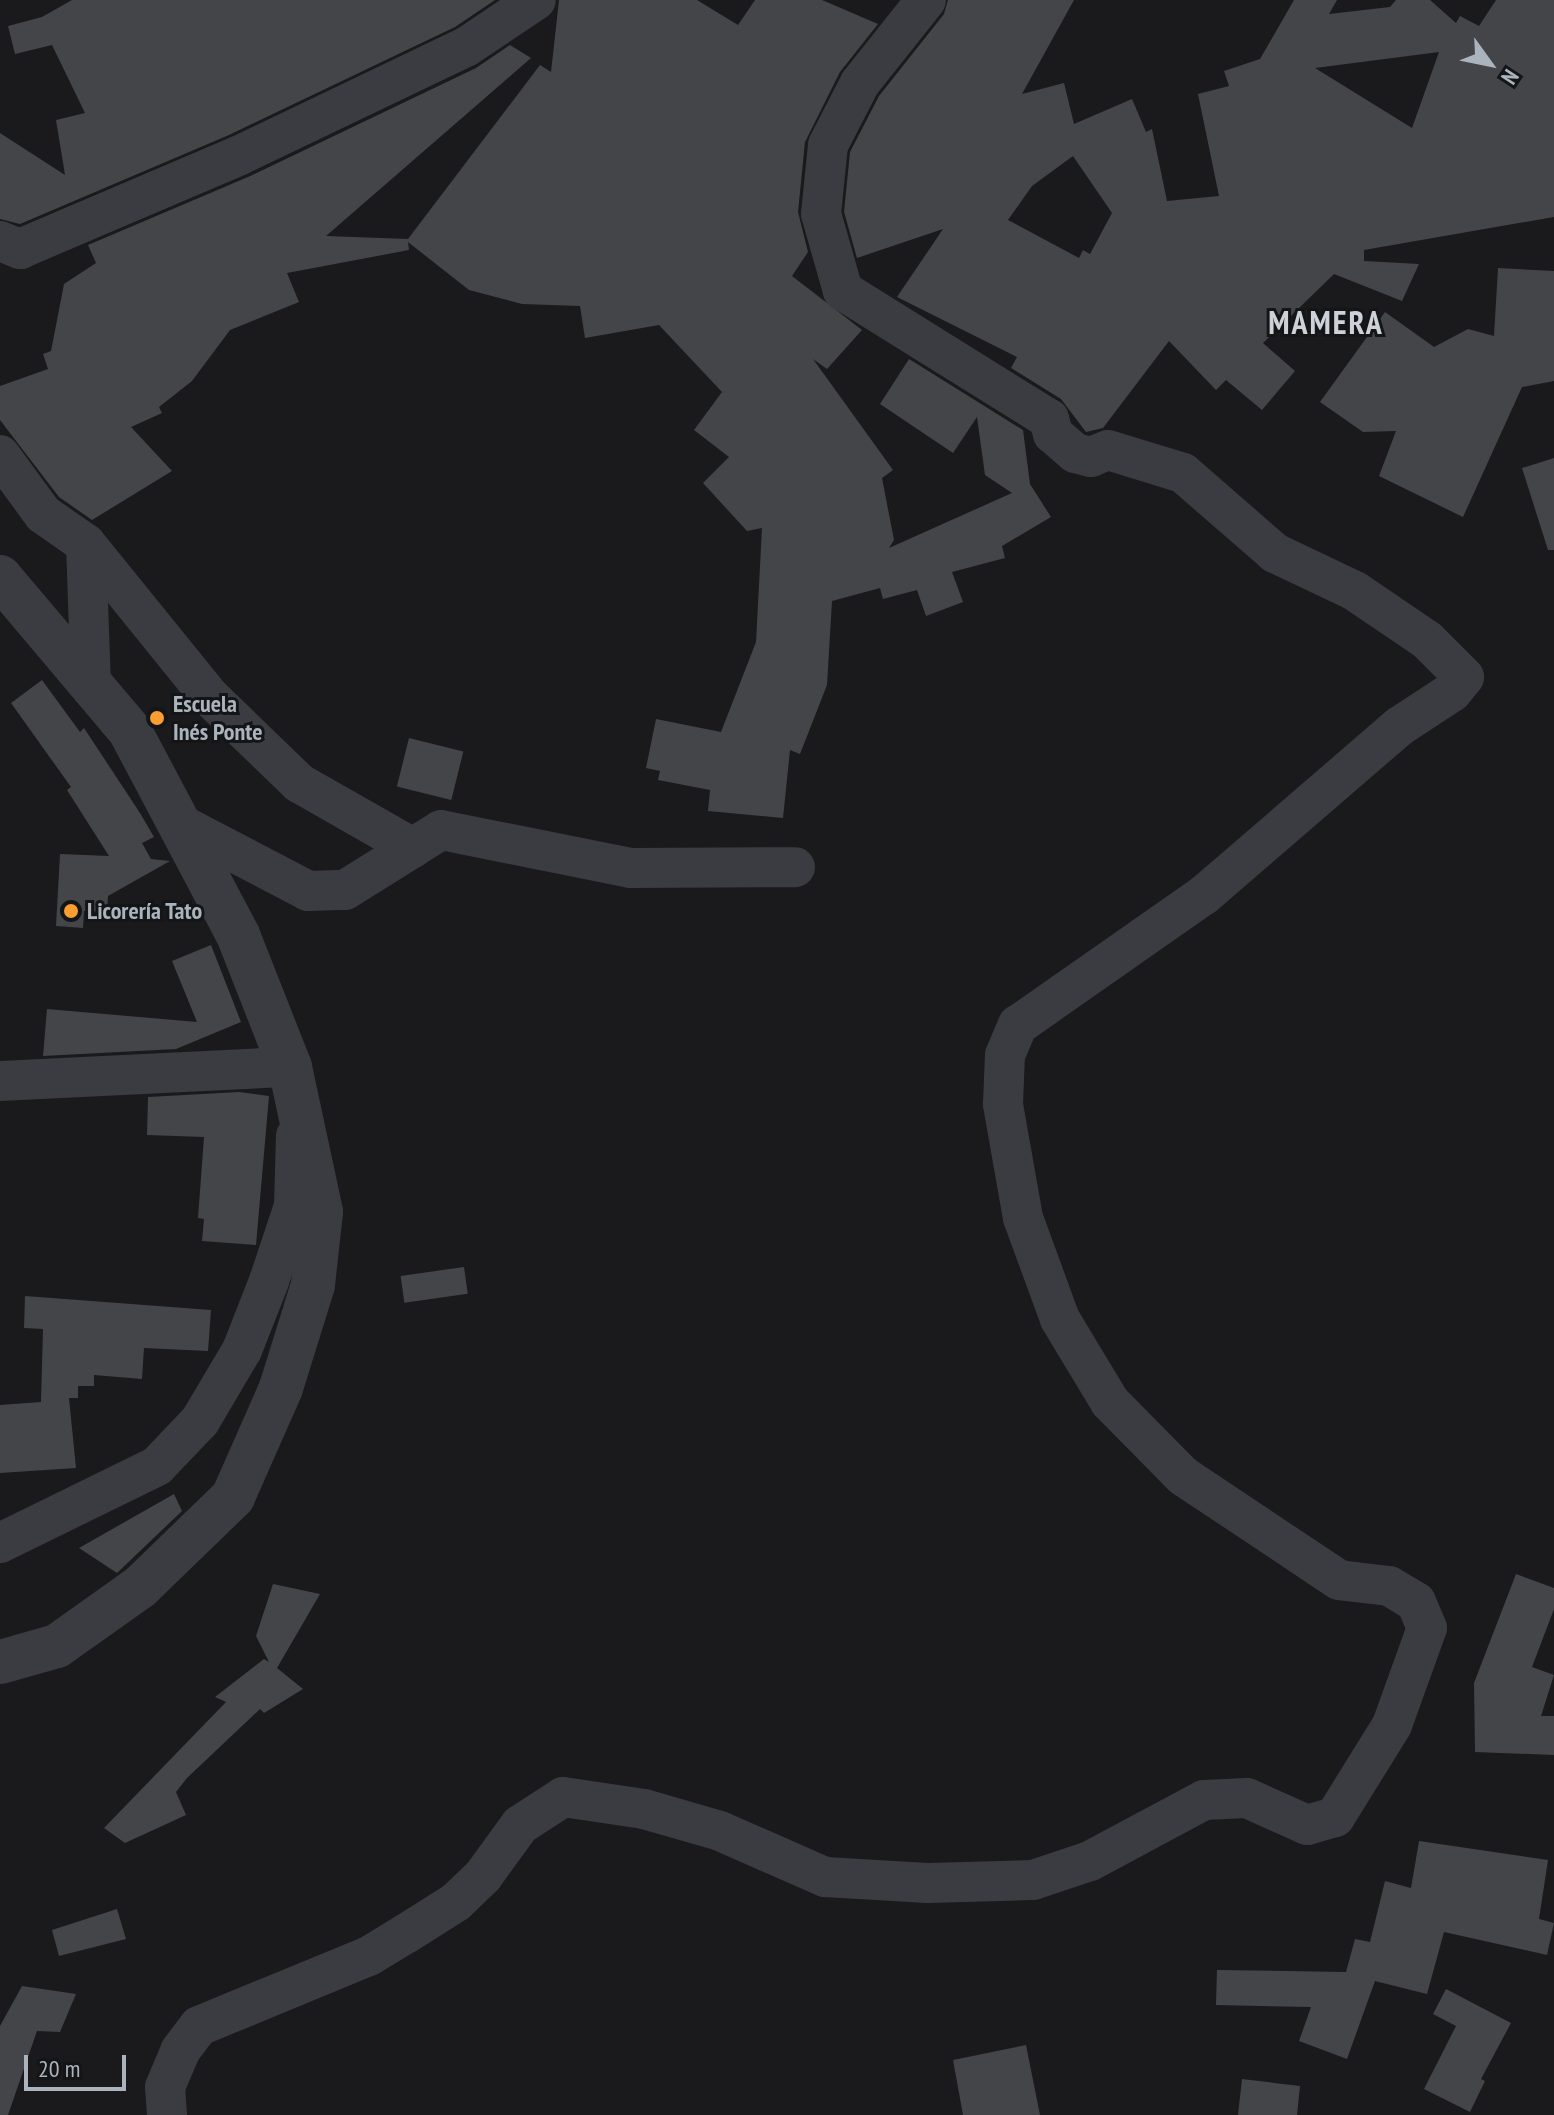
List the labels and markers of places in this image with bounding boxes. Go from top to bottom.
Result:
place label: Escuela Inés Ponte [173,690,263,746]
marker: Escuela Inés Ponte [148,709,166,727]
place label: Licorería Tato [87,897,203,925]
marker: Licorería Tato [62,902,80,920]

